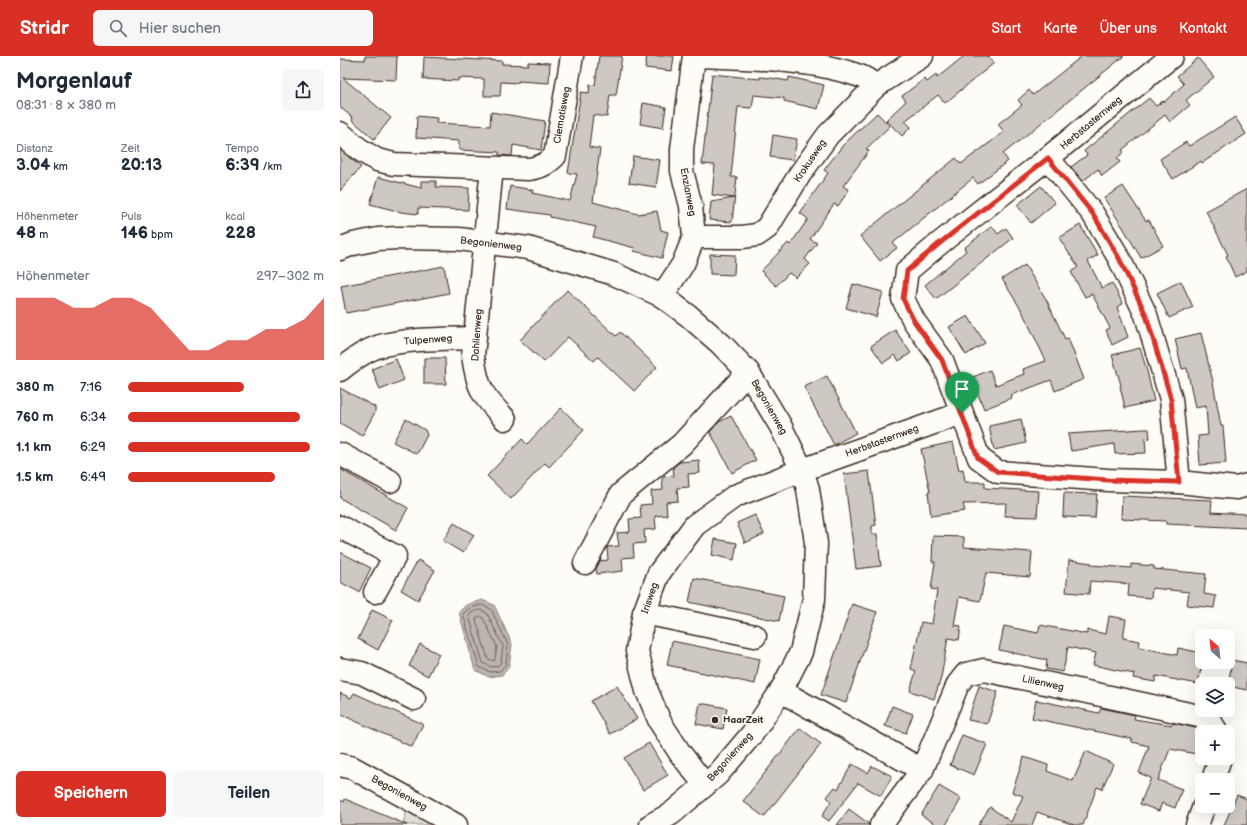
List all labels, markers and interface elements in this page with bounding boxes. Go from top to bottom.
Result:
search box [93,10,373,46]
text: Stridr [20,17,69,40]
icon: search [107,17,129,39]
text: Hier suchen [139,19,221,38]
text: Start [991,20,1021,37]
text: Karte [1043,20,1077,37]
text: Über uns [1099,20,1157,37]
text: Kontakt [1179,20,1227,37]
text: Morgenlauf [16,68,132,95]
button: share [282,69,324,111]
street label: Clematisweg [551,85,573,145]
street label: Herbstasternweg [1058,94,1125,152]
text: 08:31 · 8 × 380 m [16,97,116,113]
street label: Krokusweg [791,137,829,185]
text: Distanz [16,142,53,155]
text: Zeit [121,142,140,155]
text: Tempo [225,142,259,155]
text: 3.04 [16,155,50,175]
text: 20:13 [121,155,162,175]
text: 6:39 [225,155,260,175]
text: km [50,160,68,173]
text: /km [260,160,282,173]
street label: Enzianweg [677,167,699,217]
text: Höhenmeter [16,210,78,223]
text: Puls [121,210,142,223]
text: kcal [225,210,245,223]
text: 48 [16,223,36,243]
text: 146 [121,223,148,243]
text: 228 [225,223,256,243]
text: m [36,228,48,241]
text: bpm [148,228,173,241]
street label: Begonienweg [459,234,523,254]
text: Höhenmeter [16,268,90,284]
text: 297–302 m [256,268,324,284]
street label: Dahlienweg [469,308,485,362]
street label: Tulpenweg [403,332,453,348]
pin [945,372,979,413]
street label: Begonienweg [748,377,790,437]
icon: arrive [951,378,973,400]
text: 380 m [16,379,54,395]
text: 7:16 [80,379,102,395]
text: 760 m [16,409,54,425]
text: 6:34 [80,409,107,425]
street label: Herbstasternweg [844,422,920,460]
text: 1.1 km [16,439,51,455]
text: 6:29 [80,439,106,455]
text: 1.5 km [16,469,53,485]
text: 6:49 [80,469,106,485]
street label: Irisweg [639,581,661,615]
north arrow [1195,629,1235,669]
map controls [1195,629,1235,813]
street label: Lilienweg [1021,673,1065,693]
button: layers [1195,677,1235,717]
place label: HaarZeit [723,714,764,726]
marker: HaarZeit [710,715,720,725]
button: + [1195,725,1235,765]
street label: Begonienweg [705,730,755,784]
button: Speichern [16,771,166,817]
button: Teilen [174,771,324,817]
street label: Begonienweg [369,773,429,813]
button: − [1195,773,1235,813]

